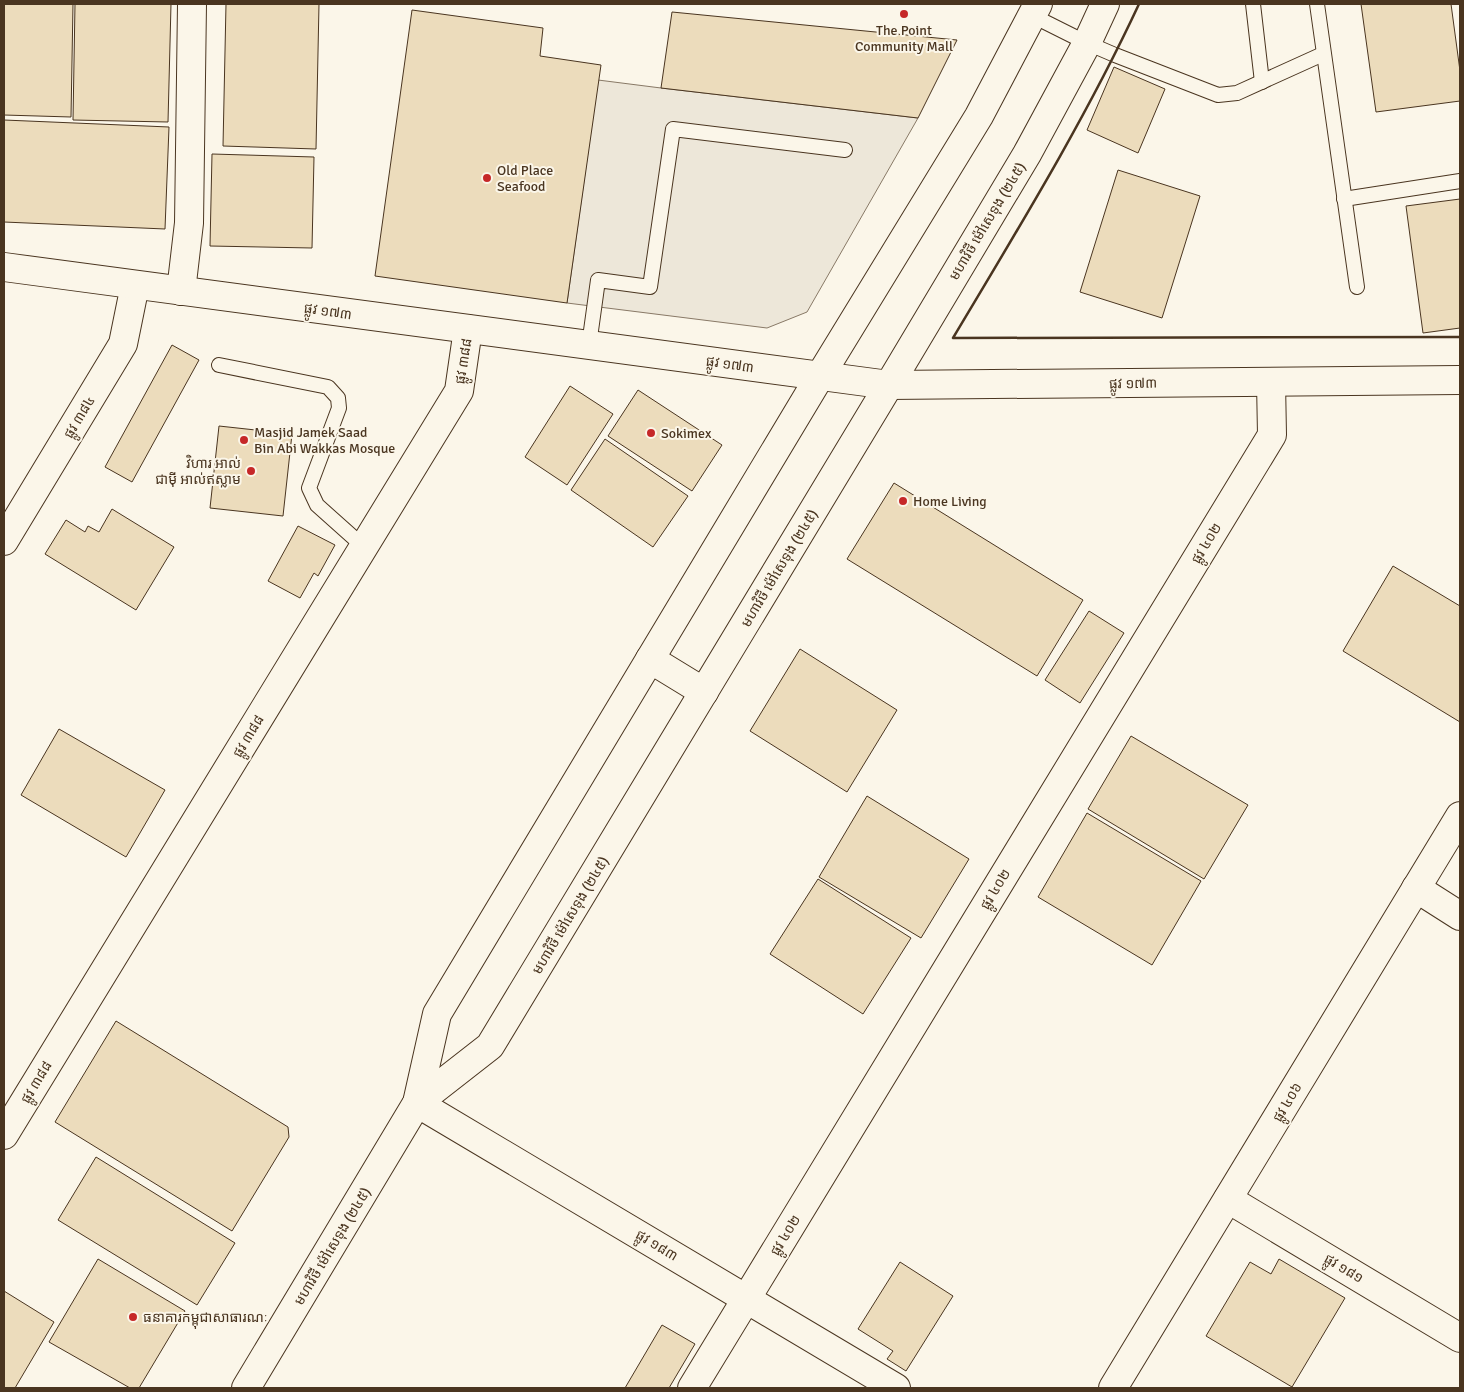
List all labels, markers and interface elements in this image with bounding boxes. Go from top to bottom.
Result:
marker: The Point Community Mall [898,8,910,20]
place label: The Point Community Mall [855,22,953,55]
street label: មហាវិថី ម៉ៅសេទុង (២៤៥) [945,159,1029,283]
place label: Old Place Seafood [497,162,553,195]
marker: Old Place Seafood [481,172,493,184]
street label: ផ្លូវ ១៧៣ [302,300,353,326]
street label: ផ្លូវ ៣៨៨ [451,337,479,386]
street label: ផ្លូវ ១៧៣ [704,353,755,379]
street label: ផ្លូវ ១៧៣ [1109,375,1157,396]
street label: ផ្លូវ ៣៨៤ [60,393,101,443]
place label: Masjid Jamek Saad Bin Abi Wakkas Mosque [254,424,395,457]
place label: Sokimex [661,425,712,442]
marker: Sokimex [645,427,657,439]
marker: Masjid Jamek Saad Bin Abi Wakkas Mosque [238,434,250,446]
place label: វិហារ អាល់ ជាម៉ី អាល់ឥស្លាម [155,454,241,488]
marker: វិហារ អាល់ ជាម៉ី អាល់ឥស្លាម [245,465,257,477]
place label: Home Living [913,493,987,510]
marker: Home Living [897,495,909,507]
street label: មហាវិថី ម៉ៅសេទុង (២៤៥) [737,506,821,630]
street label: ផ្លូវ ៤០២ [1188,520,1228,568]
street label: ផ្លូវ ៣៨៨ [229,712,270,762]
street label: មហាវិថី ម៉ៅសេទុង (២៤៥) [528,853,612,977]
street label: ផ្លូវ ៤០២ [977,866,1017,914]
street label: ផ្លូវ ៣៨៨ [17,1058,58,1108]
street label: ផ្លូវ ៤០៦ [1269,1079,1309,1127]
street label: មហាវិថី ម៉ៅសេទុង (២៤៥) [290,1184,374,1308]
street label: ផ្លូវ ៤០២ [767,1212,807,1260]
street label: ផ្លូវ ១៨៣ [631,1226,681,1267]
street label: ផ្លូវ ១៨១ [1319,1250,1367,1290]
place label: ធនាគារកម្ពុជាសាធារណៈ [143,1309,268,1329]
marker: ធនាគារកម្ពុជាសាធារណៈ [127,1311,139,1323]

